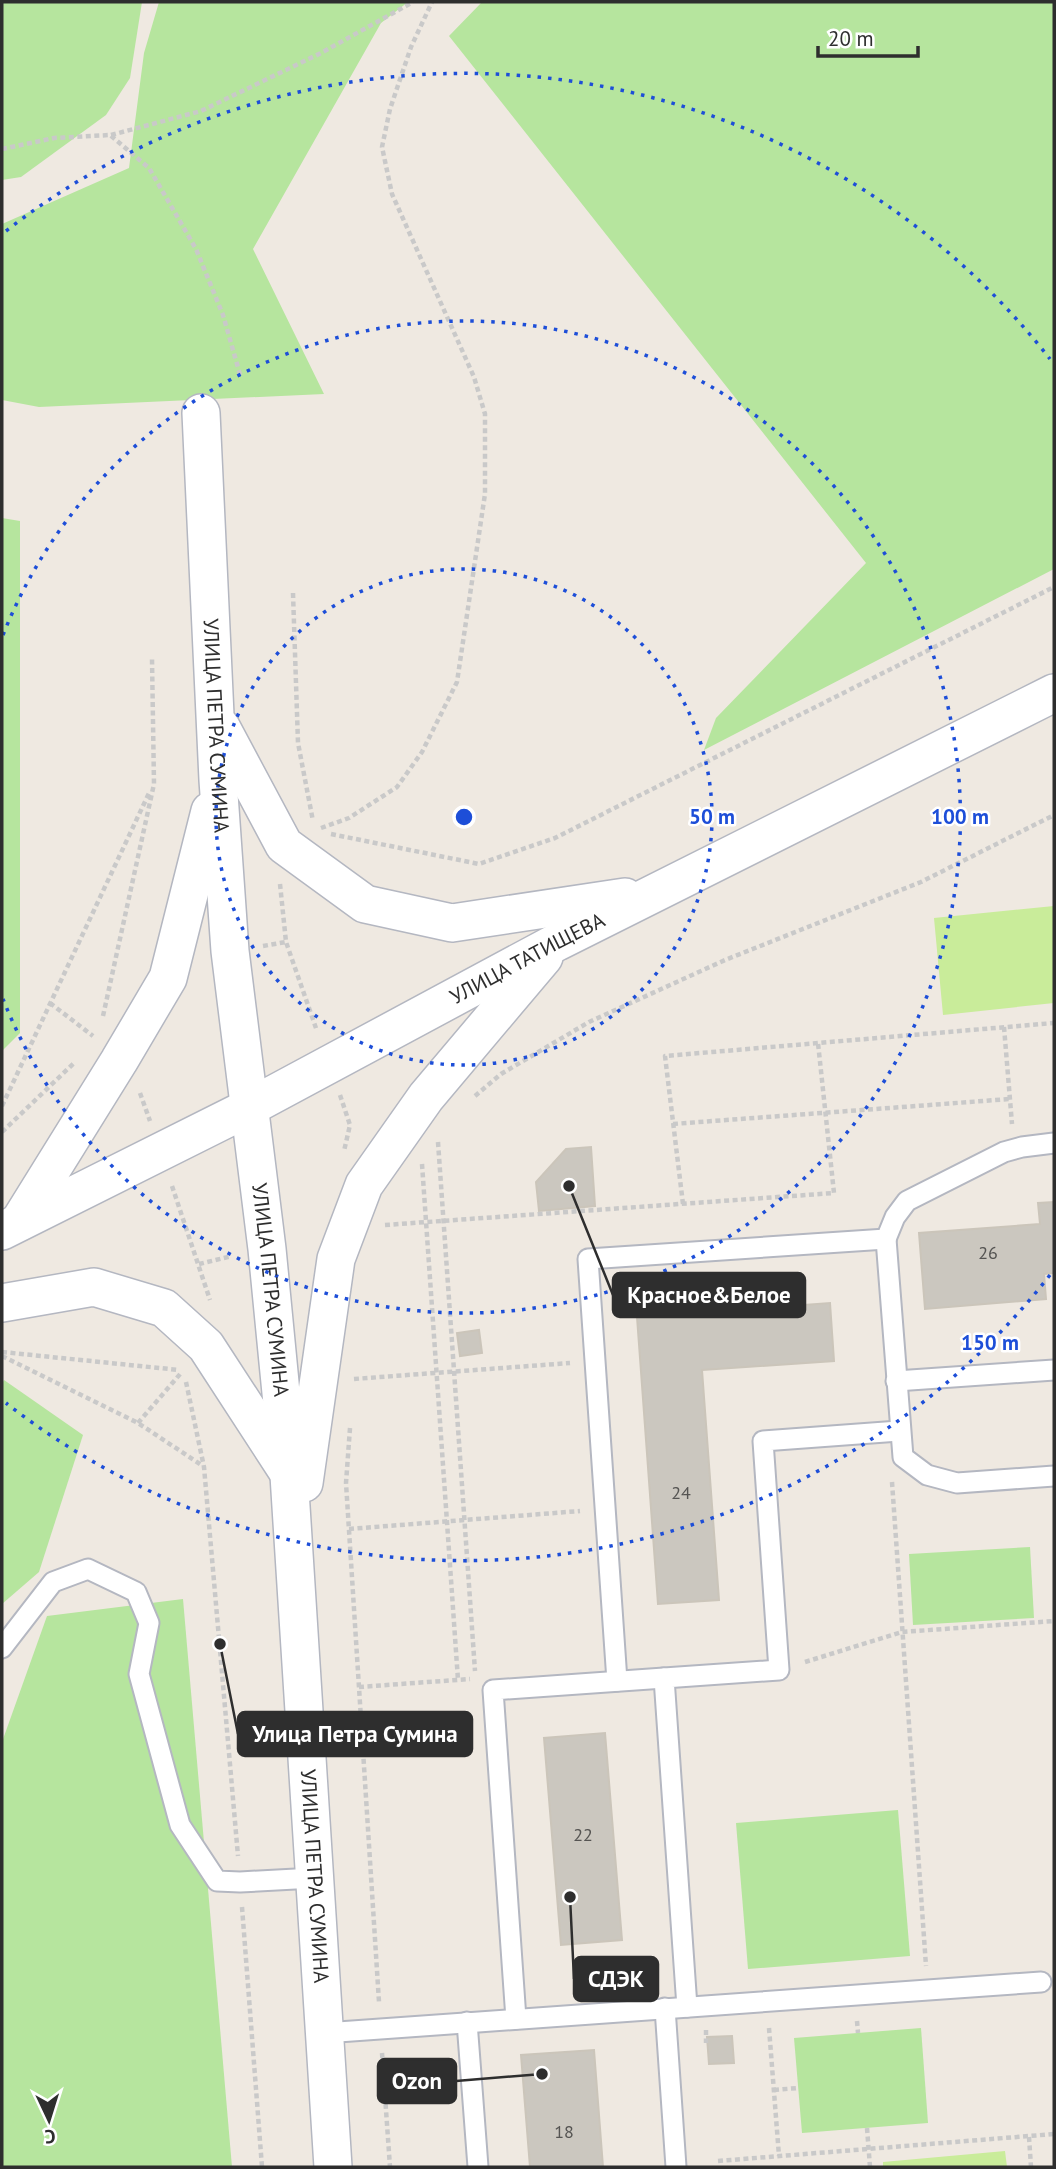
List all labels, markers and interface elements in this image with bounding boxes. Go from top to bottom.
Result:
scale bar [818,14,918,58]
text: 20 m [828,25,874,52]
street label: УЛИЦА ПЕТРА СУМИНА [198,618,236,834]
text: 50 m [689,803,735,830]
text: 100 m [931,803,989,830]
centre of rings [452,805,476,829]
street label: УЛИЦА ТАТИЩЕВА [445,906,610,1010]
street label: УЛИЦА ПЕТРА СУМИНА [246,1181,295,1398]
house number: 26 [978,1241,998,1264]
callout: Красное&Белое [613,1273,805,1317]
text: Красное&Белое [627,1280,791,1309]
text: 150 m [961,1329,1019,1356]
house number: 24 [671,1481,691,1504]
callout: Улица Петра Сумина [238,1712,472,1756]
text: Улица Петра Сумина [251,1719,458,1748]
street label: УЛИЦА ПЕТРА СУМИНА [295,1768,335,1985]
house number: 22 [573,1823,593,1846]
callout: СДЭК [574,1957,658,2001]
text: СДЭК [588,1964,644,1993]
callout: Ozon [378,2059,456,2103]
text: Ozon [392,2066,442,2095]
north arrow [14,2085,84,2155]
house number: 18 [554,2120,574,2143]
text: С [44,2125,56,2149]

